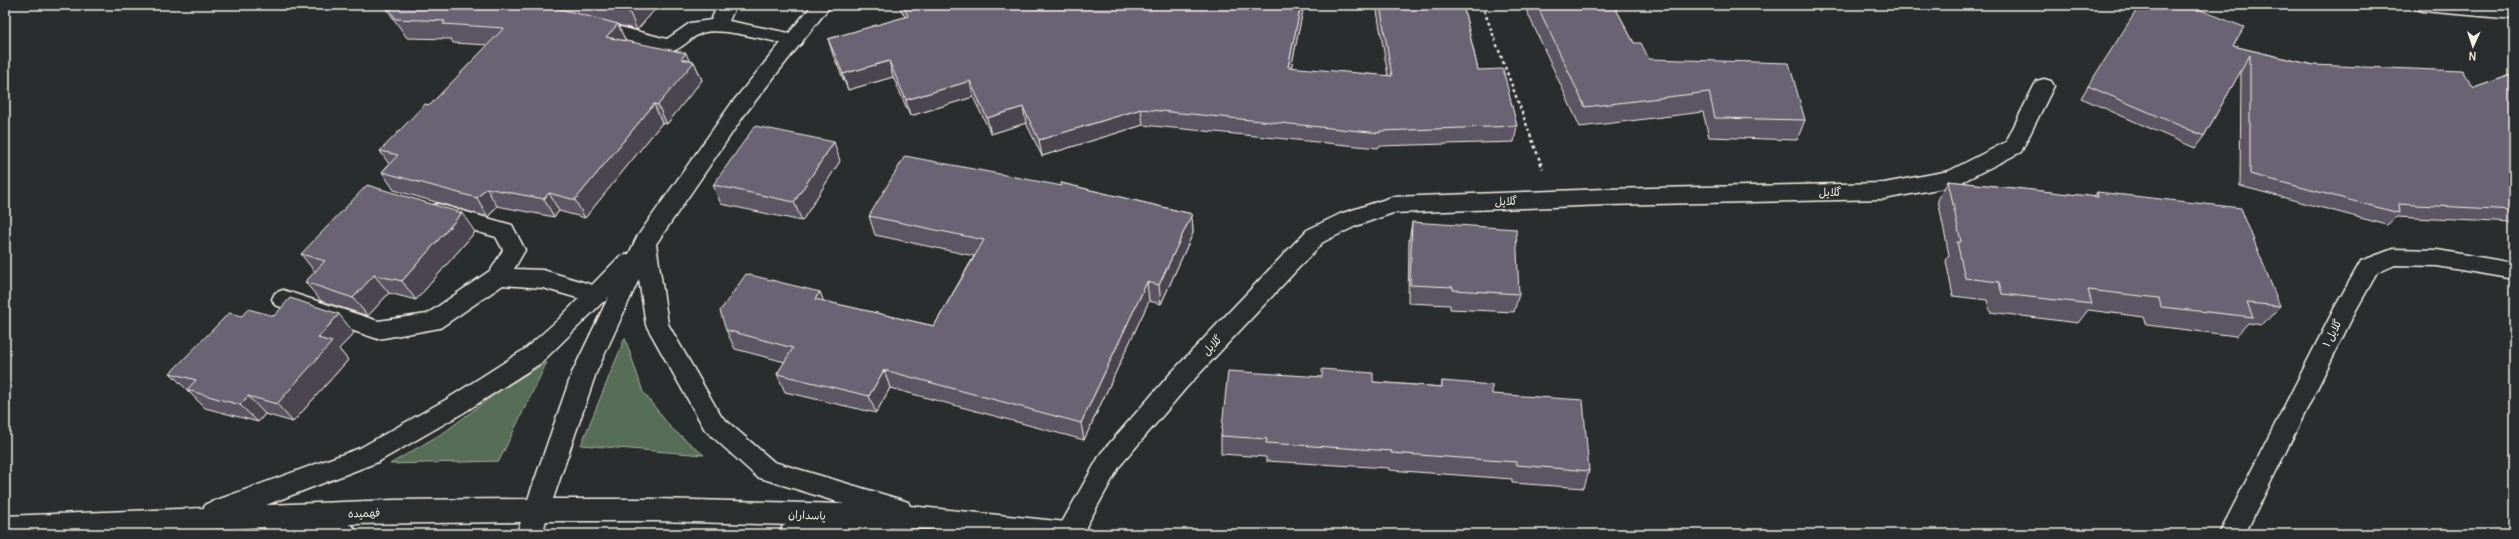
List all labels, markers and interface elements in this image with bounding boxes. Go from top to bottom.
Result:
north arrow [2453,26,2493,66]
text: N [2468,49,2477,63]
street label: گلایل [1819,185,1842,199]
street label: گلایل [1494,194,1518,208]
street label: گلایل ۱ [2319,317,2345,349]
street label: گلایل [1199,332,1225,358]
street label: فهمیده [348,505,380,521]
street label: پاسداران [788,507,826,523]

